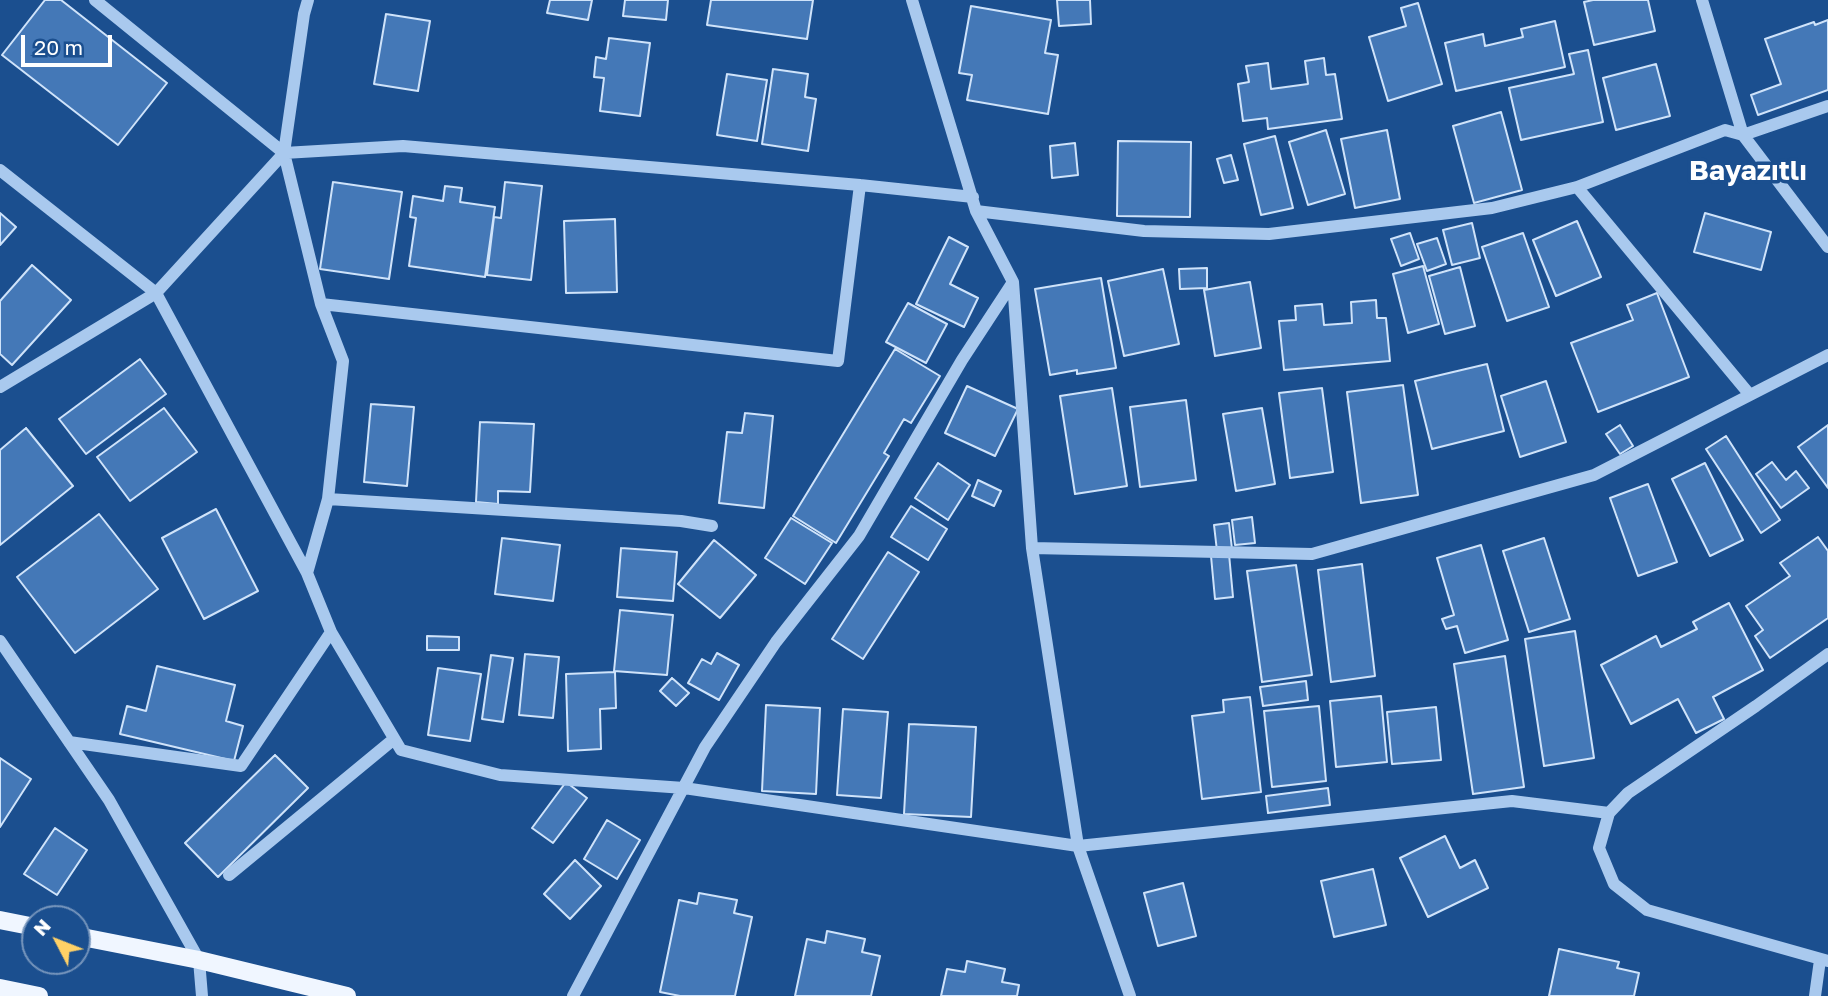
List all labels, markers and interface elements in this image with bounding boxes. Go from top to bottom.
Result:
scale bar [24,21,116,65]
text: 20 m [34,34,83,60]
district label: Bayazıtlı [1689,154,1807,188]
north arrow [21,905,91,975]
text: N [28,914,55,940]

